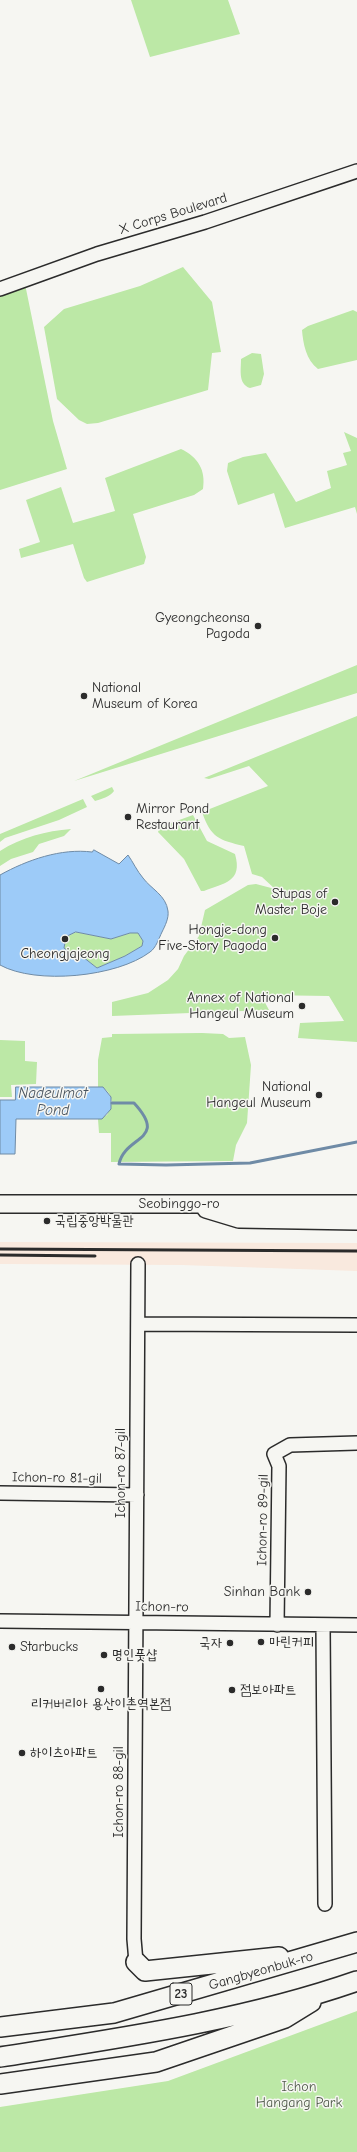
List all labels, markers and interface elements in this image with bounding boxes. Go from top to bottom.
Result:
street label: X Corps Boulevard [117,190,229,238]
place label: Gyeongcheonsa Pagoda [155,610,250,642]
marker: Gyeongcheonsa Pagoda [253,621,263,631]
place label: National Museum of Korea [92,680,198,712]
marker: National Museum of Korea [79,691,89,701]
place label: Mirror Pond Restaurant [136,801,209,834]
marker: Mirror Pond Restaurant [123,812,133,822]
place label: Stupas of Master Boje [255,886,327,918]
marker: Stupas of Master Boje [330,897,340,907]
place label: Hongje-dong Five-Story Pagoda [158,922,267,954]
marker: Hongje-dong Five-Story Pagoda [270,933,280,943]
marker: Cheongjajeong [60,934,70,944]
place label: Cheongjajeong [20,946,110,962]
place label: Annex of National Hangeul Museum [187,990,294,1022]
marker: Annex of National Hangeul Museum [297,1001,307,1011]
place label: National Hangeul Museum [206,1079,311,1112]
water label: Nadeulmot Pond [18,1085,88,1120]
marker: National Hangeul Museum [314,1090,324,1100]
street label: Seobinggo-ro [138,1196,220,1212]
place label: 국립중앙박물관 [55,1213,134,1229]
marker: 국립중앙박물관 [42,1216,52,1226]
street label: Ichon-ro 87-gil [113,1428,129,1518]
street label: Ichon-ro 81-gil [12,1469,102,1487]
street label: Ichon-ro 89-gil [254,1474,272,1566]
place label: Sinhan Bank [224,1584,300,1600]
marker: Sinhan Bank [303,1587,313,1597]
street label: Ichon-ro [135,1598,189,1616]
place label: 마린커피 [269,1634,314,1650]
place label: 국자 [199,1635,222,1651]
marker: 마린커피 [256,1637,266,1647]
marker: 국자 [225,1638,235,1648]
place label: Starbucks [20,1639,78,1655]
marker: Starbucks [7,1642,17,1652]
place label: 명인풋샵 [112,1647,157,1663]
marker: 명인풋샵 [99,1650,109,1660]
place label: 점보아파트 [240,1682,296,1698]
marker: 리커버리아 용산이촌역본점 [96,1684,106,1694]
marker: 점보아파트 [227,1685,237,1695]
place label: 리커버리아 용산이촌역본점 [31,1696,171,1712]
place label: 하이츠아파트 [30,1745,98,1761]
street label: Ichon-ro 88-gil [111,1746,127,1838]
marker: 하이츠아파트 [17,1748,27,1758]
street label: Gangbyeonbuk-ro [207,1948,315,1994]
road number: 23 [170,1983,192,2005]
park label: Ichon Hangang Park [256,2079,342,2112]

